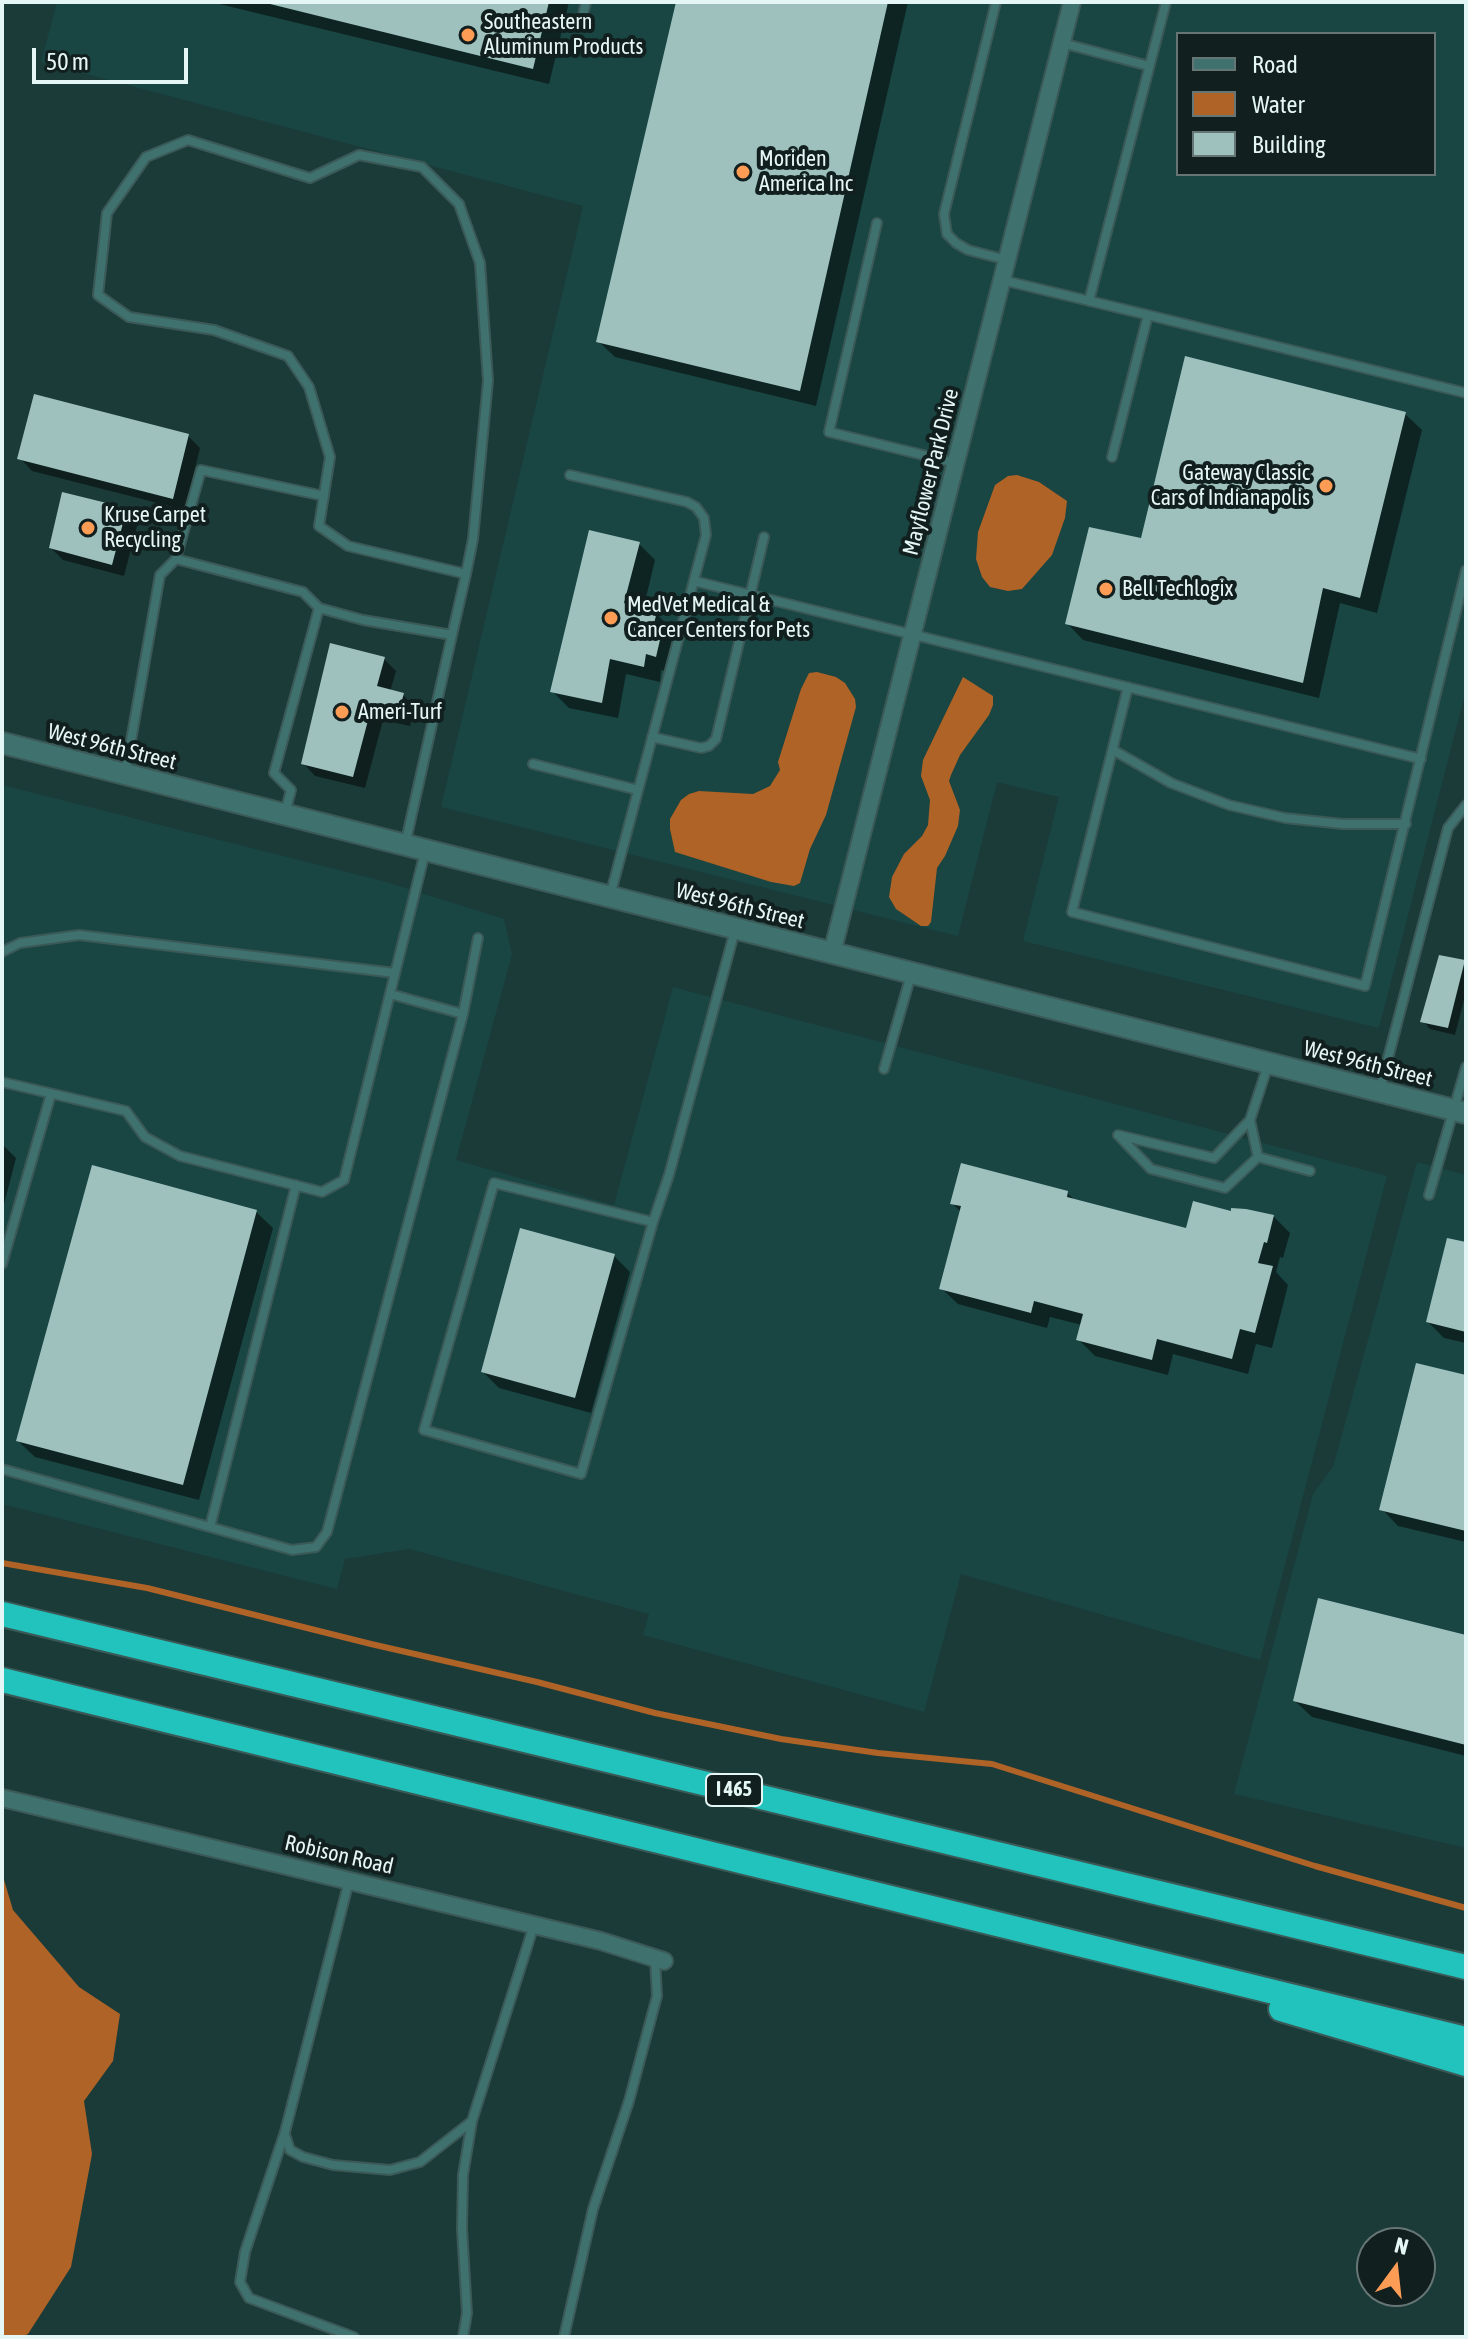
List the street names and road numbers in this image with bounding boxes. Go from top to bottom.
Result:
street label: Mayflower Park Drive [898,386,964,558]
street label: West 96th Street [45,718,179,776]
street label: West 96th Street [673,877,807,935]
street label: West 96th Street [1301,1035,1435,1093]
road number: I 465 [706,1774,762,1806]
street label: Robison Road [282,1830,396,1880]

